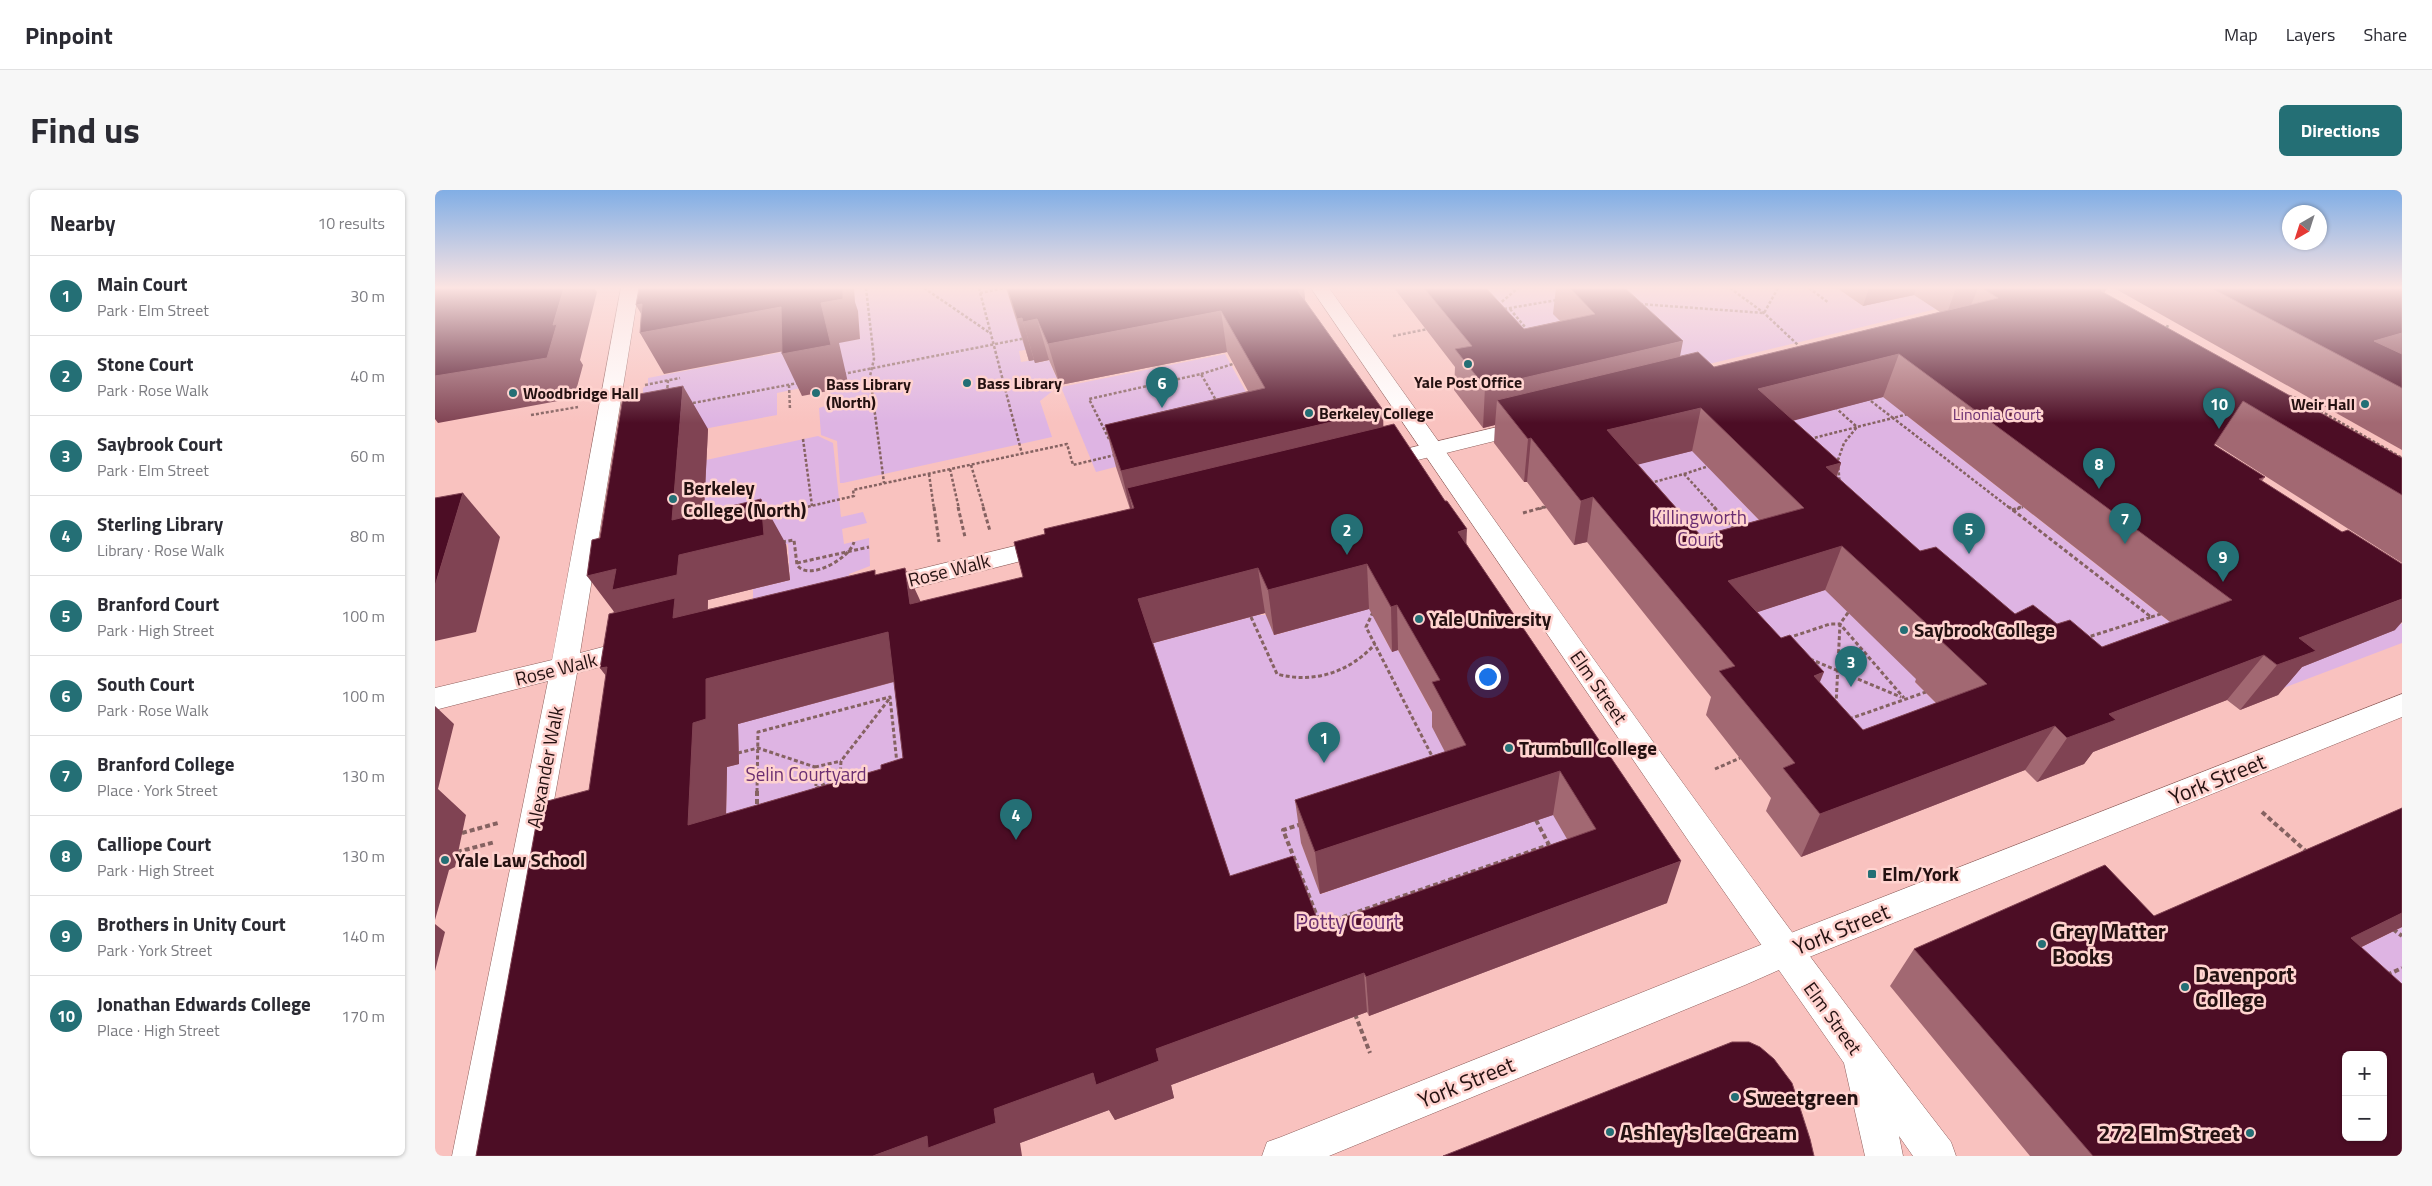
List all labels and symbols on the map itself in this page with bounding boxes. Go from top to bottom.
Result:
north arrow [2282,205,2327,250]
marker: Yale Post Office [1462,358,1474,370]
pin: 6 [1146,367,1178,408]
place label: Yale Post Office [1414,370,1522,394]
place label: Bass Library [977,371,1062,395]
place label: Bass Library (North) [826,372,911,414]
marker: Bass Library [961,377,973,389]
place label: Woodbridge Hall [523,381,639,405]
marker: Woodbridge Hall [507,387,519,399]
marker: Bass Library (North) [810,387,822,399]
pin: 10 [2203,388,2235,429]
place label: Weir Hall [2291,392,2355,416]
marker: Weir Hall [2359,398,2371,410]
place label: Berkeley College [1319,401,1434,425]
park label: Linonia Court [1953,402,2042,426]
marker: Berkeley College [1303,407,1315,419]
pin: 8 [2083,448,2115,489]
place label: Berkeley College (North) [683,473,807,524]
marker: Berkeley College (North) [667,493,679,505]
park label: Killingworth Court [1651,502,1747,553]
pin: 7 [2109,503,2141,544]
pin: 5 [1953,513,1985,554]
pin: 2 [1331,514,1363,555]
pin: 9 [2207,541,2239,582]
street label: Rose Walk [905,545,993,594]
place label: Yale University [1429,604,1552,633]
marker: Yale University [1413,613,1425,625]
place label: Saybrook College [1914,615,2055,644]
marker: Saybrook College [1898,624,1910,636]
street label: Rose Walk [512,644,600,693]
street label: Elm Street [1563,644,1636,730]
pin: 3 [1835,646,1867,687]
your location [1475,664,1501,690]
street label: Alexander Walk [518,704,571,830]
pin: 1 [1308,722,1340,763]
place label: Trumbull College [1519,733,1657,762]
marker: Trumbull College [1503,742,1515,754]
street label: York Street [2164,744,2271,814]
park label: Selin Courtyard [745,759,867,788]
pin: 4 [1000,799,1032,840]
place label: Yale Law School [455,845,585,874]
marker: Yale Law School [439,854,451,866]
place label: Elm/York [1882,859,1959,888]
marker: Elm/York [1866,868,1878,880]
street label: York Street [1788,894,1895,964]
park label: Potty Court [1295,904,1401,938]
place label: Grey Matter Books [2052,914,2166,973]
marker: Grey Matter Books [2036,938,2048,950]
place label: Davenport College [2195,957,2294,1016]
street label: Elm Street [1797,975,1870,1060]
marker: Davenport College [2179,981,2191,993]
street label: York Street [1413,1047,1520,1117]
place label: Sweetgreen [1745,1080,1859,1114]
marker: Sweetgreen [1729,1091,1741,1103]
place label: Ashley's Ice Cream [1620,1115,1797,1149]
place label: 272 Elm Street [2098,1116,2240,1150]
marker: Ashley's Ice Cream [1604,1126,1616,1138]
marker: 272 Elm Street [2244,1127,2256,1139]

